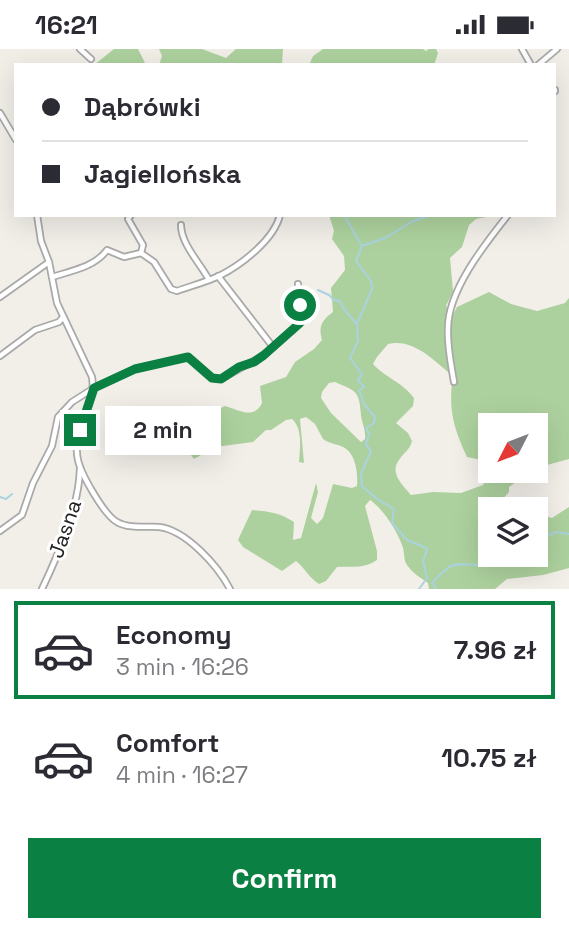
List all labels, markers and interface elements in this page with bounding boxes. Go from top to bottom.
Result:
text: 16:21 [35,8,98,42]
text: Dąbrówki [84,90,201,124]
text: Jagiellońska [84,157,241,191]
route start [284,289,316,321]
callout: 2 min [104,405,220,455]
north arrow [478,413,548,483]
map controls [478,413,548,567]
route end [64,414,96,446]
text: 2 min [133,415,193,445]
street label: Jasna [42,496,87,562]
button: layers [478,497,548,567]
text: Economy [116,618,232,652]
icon: car [32,619,95,682]
text: 7.96 zł [454,633,537,667]
text: 3 min · 16:26 [116,652,249,682]
text: Comfort [116,726,219,760]
icon: car [32,727,95,790]
text: 10.75 zł [441,741,537,775]
text: 4 min · 16:27 [116,760,248,790]
button: Confirm [28,838,541,918]

